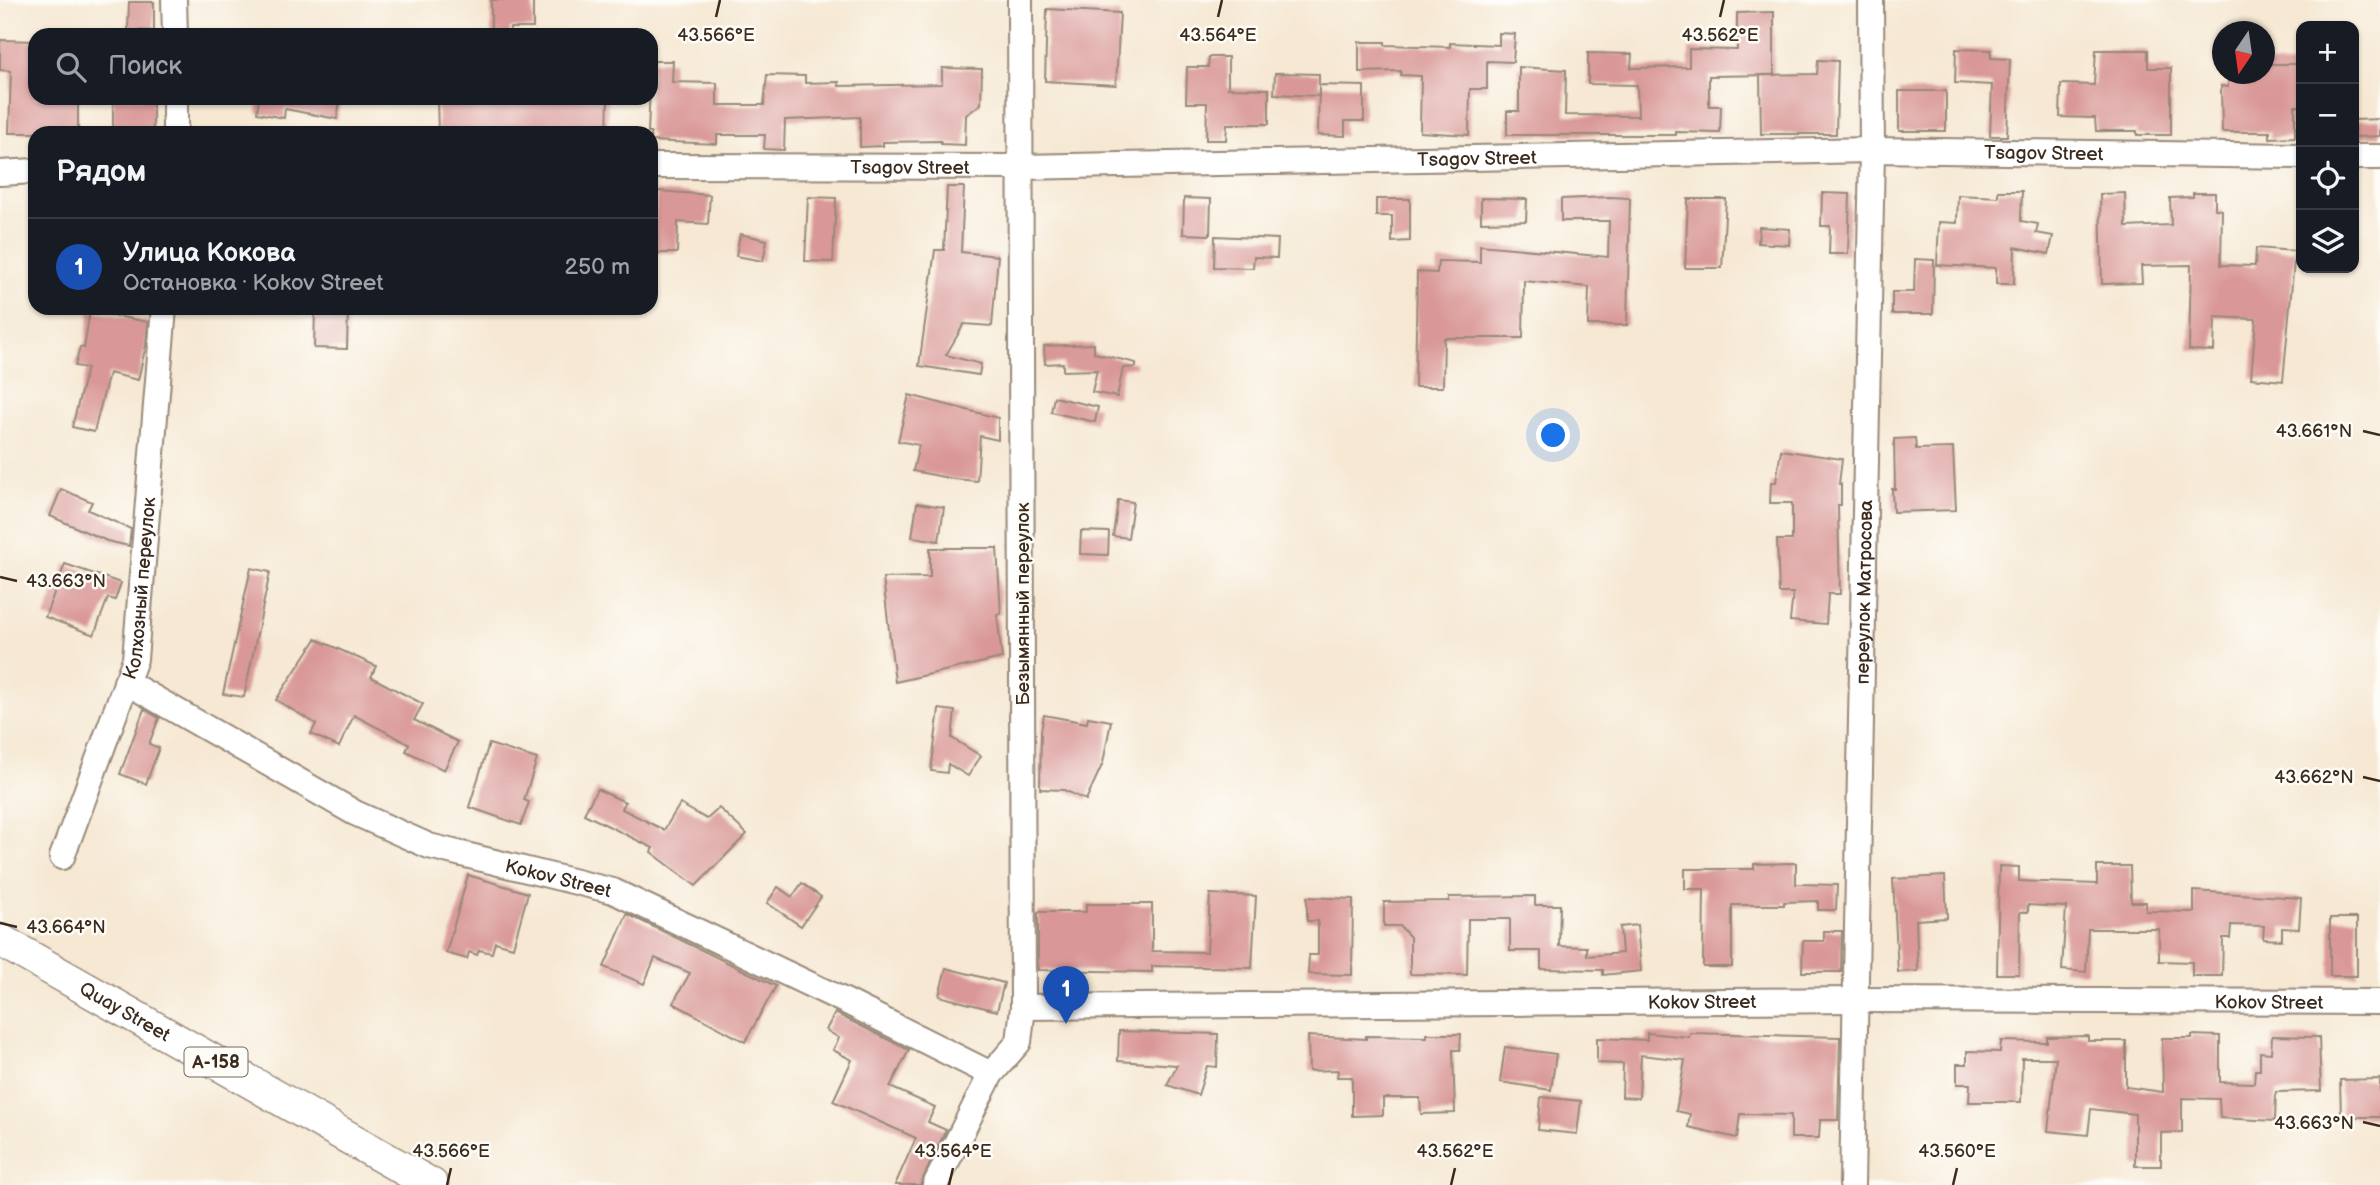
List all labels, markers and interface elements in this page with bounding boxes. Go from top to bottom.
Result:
north arrow [2212,21,2275,84]
map controls [2296,21,2359,273]
button: + [2296,21,2359,84]
text: 43.566°E [677,25,755,46]
text: 43.564°E [1179,25,1257,46]
text: 43.562°E [1681,25,1759,46]
search box [28,28,658,105]
icon: search [52,48,90,86]
text: Поиск [108,51,182,82]
button: − [2296,84,2359,147]
street label: Tsagov Street [1984,142,2104,166]
street label: Tsagov Street [1417,147,1537,172]
button: locate [2296,147,2359,210]
text: Рядом [56,154,146,190]
street label: Tsagov Street [850,157,970,180]
button: layers [2296,210,2359,273]
text: Улица Кокова [123,238,295,269]
text: 1 [74,253,84,281]
text: 250 m [564,253,630,281]
text: Остановка · Kokov Street [123,269,384,297]
your location [1536,418,1570,452]
text: 43.661°N [2276,421,2352,442]
street label: Колхозный переулок [119,496,161,683]
street label: переулок Матросова [1852,500,1878,685]
street label: Безымянный переулок [1012,502,1035,706]
text: 43.663°N [26,571,106,592]
text: 43.662°N [2274,767,2354,788]
street label: Kokov Street [502,855,614,903]
text: 43.664°N [26,917,106,938]
pin: 1 [1043,966,1089,1024]
street label: Quay Street [75,978,174,1047]
street label: Kokov Street [1648,991,1757,1015]
street label: Kokov Street [2215,991,2323,1015]
road number: А-158 [184,1048,248,1077]
text: 43.663°N [2274,1113,2354,1134]
text: 43.566°E [412,1141,490,1162]
text: 43.564°E [914,1141,992,1162]
text: 43.562°E [1416,1141,1494,1162]
text: 43.560°E [1918,1141,1996,1162]

